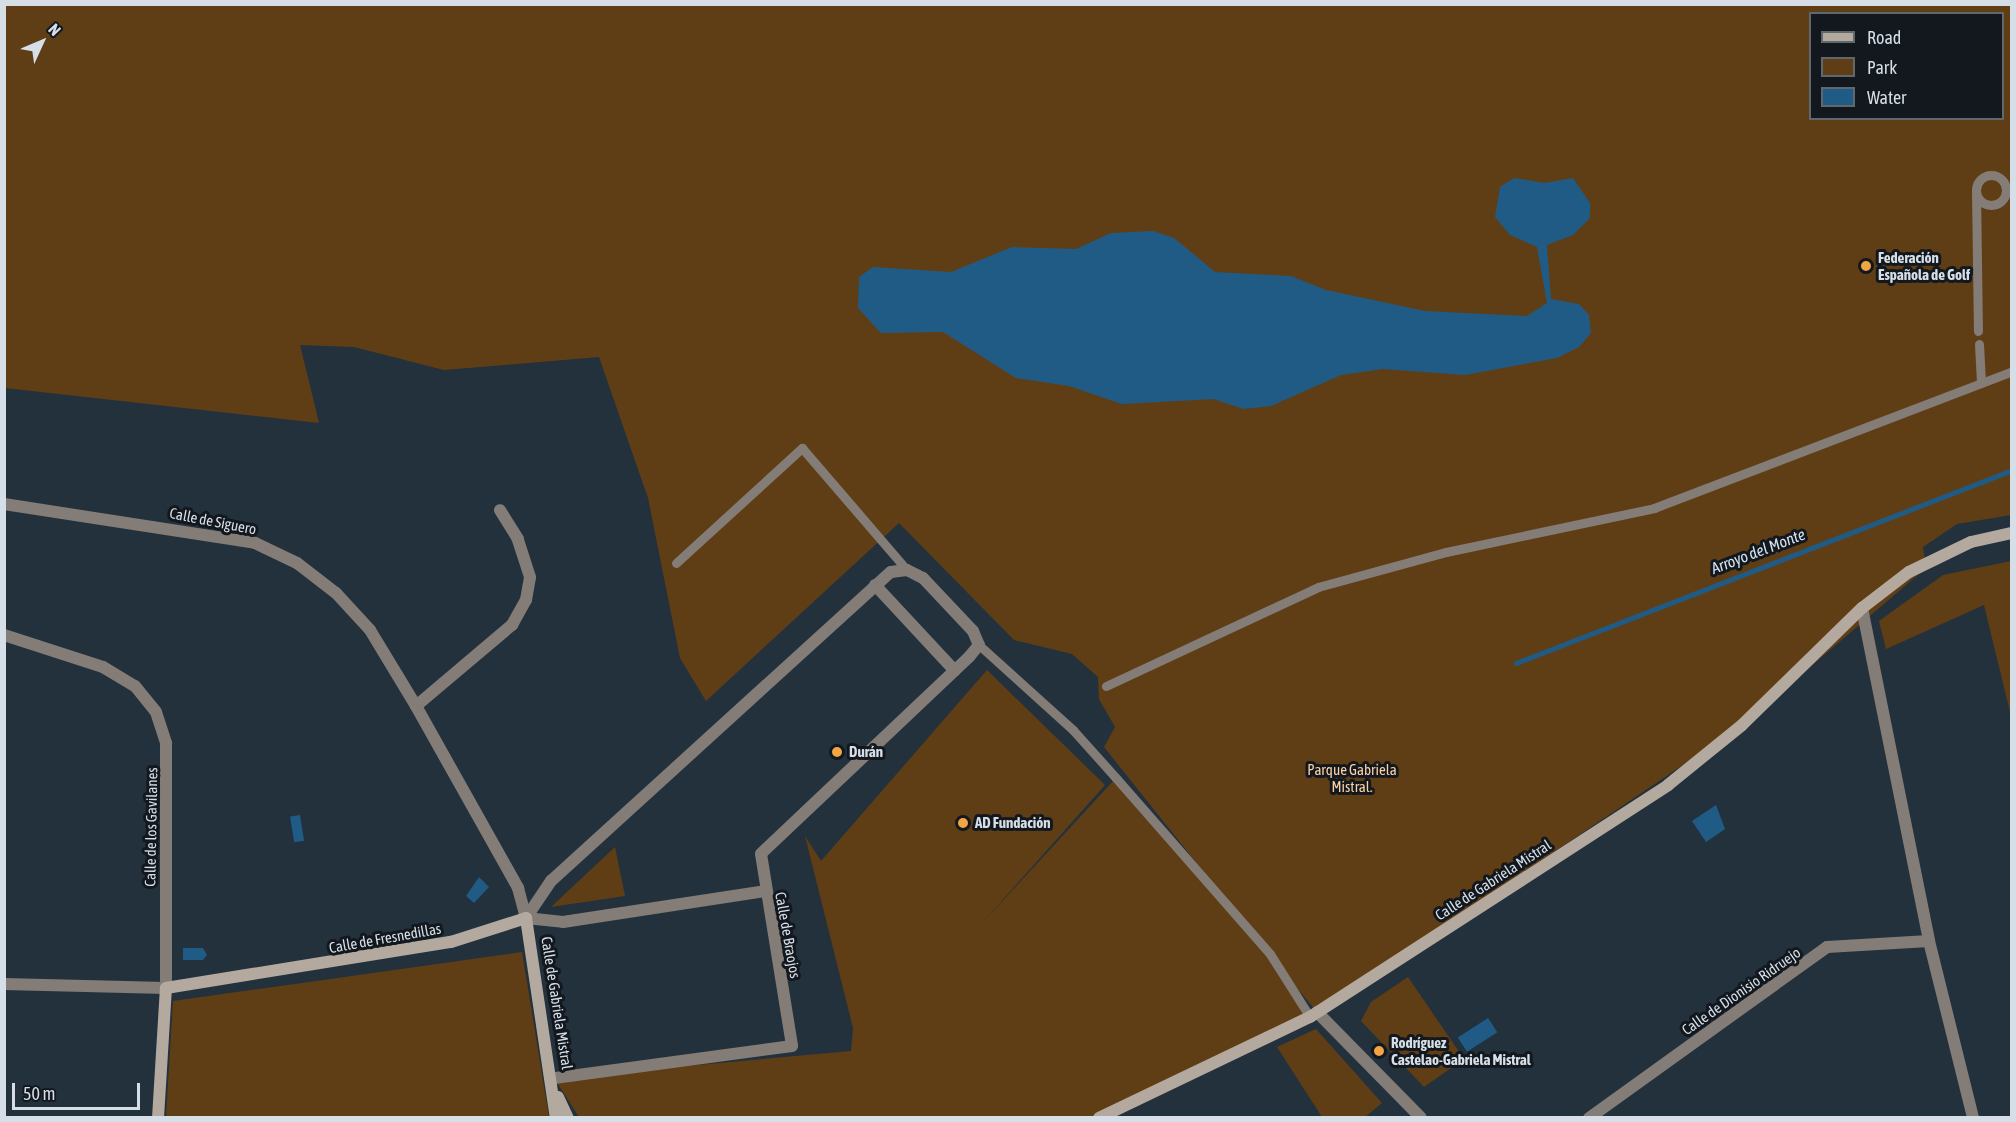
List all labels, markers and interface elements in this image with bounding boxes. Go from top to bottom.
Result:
north arrow [12,12,72,72]
legend [1809,12,2004,120]
text: N [45,20,65,39]
text: Road [1867,27,1901,48]
text: Park [1867,57,1897,78]
text: Water [1867,87,1906,108]
place label: Federación Española de Golf [1878,248,1970,283]
marker: Federación Española de Golf [1859,259,1873,273]
street label: Calle de Siguero [168,504,258,538]
water label: Arroyo del Monte [1708,524,1808,578]
place label: Durán [849,743,883,761]
marker: Durán [830,745,844,759]
park label: Parque Gabriela Mistral. [1307,760,1397,795]
street label: Calle de los Gavilanes [141,767,161,887]
place label: AD Fundación [975,814,1051,832]
marker: AD Fundación [956,816,970,830]
street label: Calle de Gabriela Mistral [1432,836,1554,924]
street label: Calle de Braojos [772,890,804,980]
street label: Calle de Fresnedillas [328,919,442,957]
street label: Calle de Gabriela Mistral [538,935,576,1071]
street label: Calle de Dionisio Ridruejo [1678,943,1804,1039]
place label: Rodríguez Castelao-Gabriela Mistral [1391,1033,1531,1068]
marker: Rodríguez Castelao-Gabriela Mistral [1372,1044,1386,1058]
scale bar [15,1071,142,1109]
text: 50 m [23,1083,55,1104]

